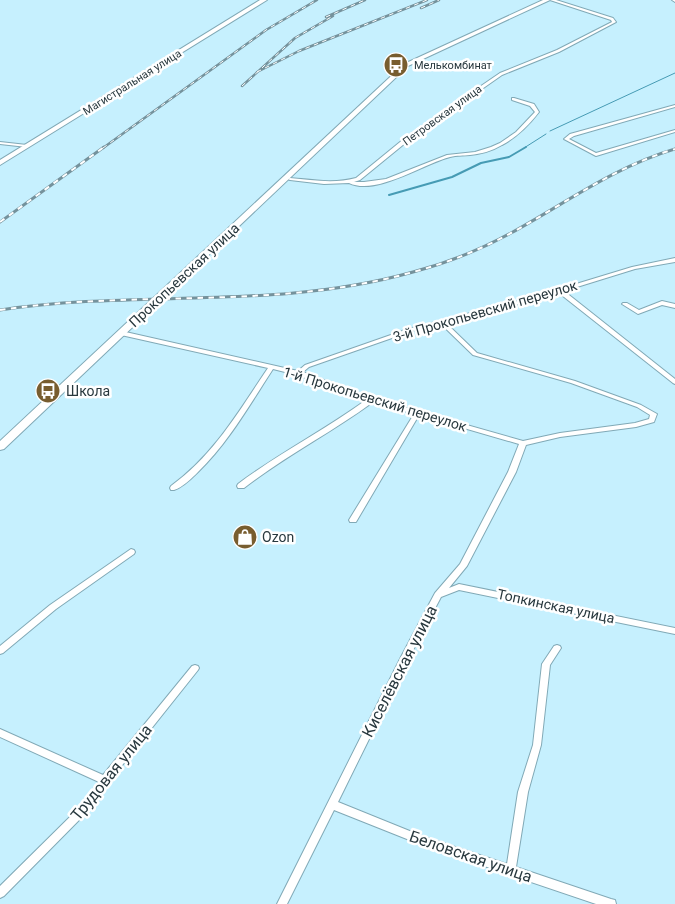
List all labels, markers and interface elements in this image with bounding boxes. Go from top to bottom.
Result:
street label: Магистральная улица [81,47,184,118]
bus stop icon: Мелькомбинат [383,52,409,78]
place label: Мелькомбинат [414,59,493,72]
street label: Петровская улица [400,82,484,148]
street label: Прокопьевская улица [126,220,242,330]
street label: 3-й Прокопьевский переулок [391,277,579,345]
street label: 1-й Прокопьевский переулок [281,363,469,435]
bus stop icon: Школа [35,378,61,404]
place label: Школа [66,383,110,399]
shop icon: Ozon [232,524,258,550]
place label: Ozon [262,529,294,545]
street label: Топкинская улица [496,586,616,626]
street label: Киселёвская улица [358,602,441,740]
street label: Трудовая улица [67,720,156,824]
street label: Беловская улица [407,827,535,886]

